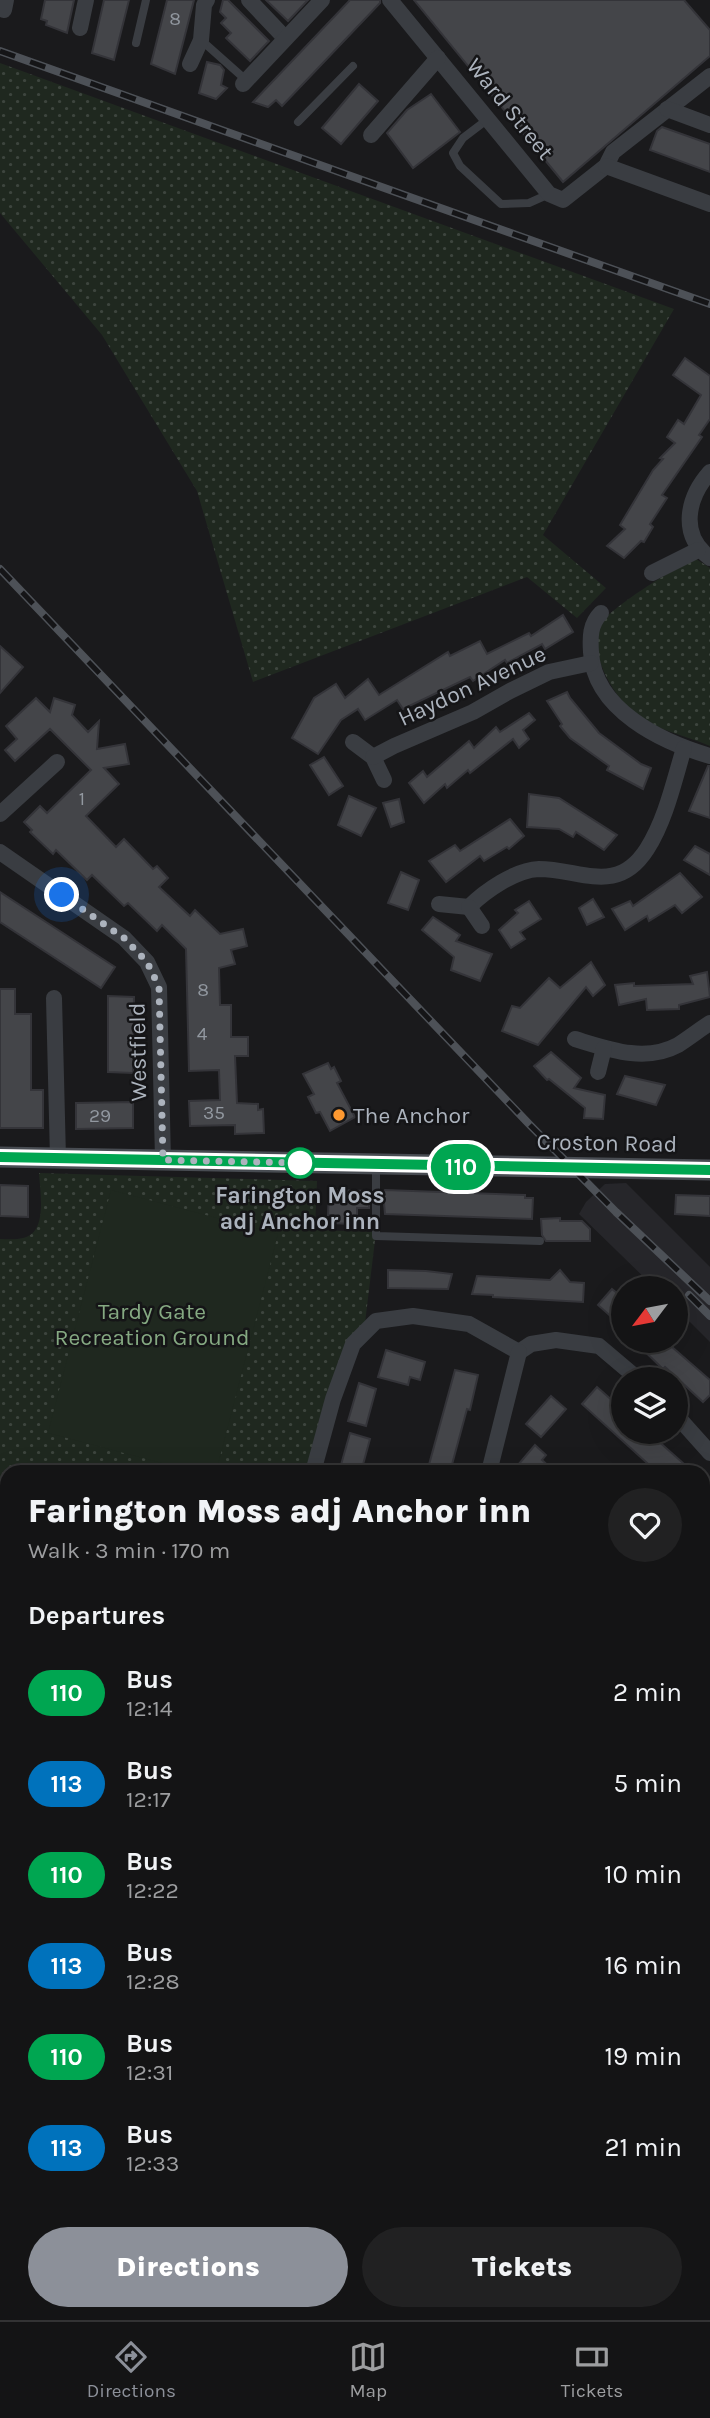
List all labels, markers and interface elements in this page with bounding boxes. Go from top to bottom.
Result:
house number: 8 [169,8,181,30]
street label: Ward Street [461,53,559,166]
street label: Haydon Avenue [394,640,550,732]
house number: 1 [79,788,85,810]
your location [44,877,79,912]
house number: 8 [197,979,209,1001]
street label: Westfield [124,1002,152,1102]
house number: 4 [197,1023,208,1045]
house number: 35 [203,1102,225,1124]
place label: The Anchor [353,1102,470,1129]
house number: 29 [89,1105,111,1127]
marker: The Anchor [331,1107,347,1123]
street label: Croston Road [536,1128,678,1158]
line badge: 110 [421,1144,501,1190]
marker: Farington Moss adj Anchor inn [285,1148,315,1178]
text: 110 [445,1153,477,1181]
place label: Farington Moss adj Anchor inn [215,1182,385,1235]
north arrow [611,1276,688,1353]
map controls [611,1276,688,1444]
park label: Tardy Gate Recreation Ground [54,1298,250,1351]
button: layers [611,1367,688,1444]
button: heart [608,1488,682,1562]
text: Farington Moss adj Anchor inn [28,1492,531,1530]
text: Walk · 3 min · 170 m [28,1537,230,1564]
text: Departures [28,1600,165,1631]
text: Bus [126,1664,173,1695]
text: 2 min [613,1677,682,1708]
text: 110 [50,1679,83,1707]
text: 12:14 [126,1695,173,1722]
text: Bus [126,1755,173,1786]
text: 5 min [613,1768,682,1799]
text: 113 [50,1770,83,1798]
text: 12:17 [126,1786,171,1813]
text: Bus [126,1846,173,1877]
text: 10 min [604,1859,682,1890]
text: 110 [50,1861,83,1889]
text: 12:22 [126,1877,179,1904]
text: Bus [126,1937,173,1968]
text: 16 min [605,1950,682,1981]
text: 113 [50,1952,83,1980]
text: 12:28 [126,1968,180,1995]
text: Bus [126,2028,173,2059]
text: 19 min [604,2041,682,2072]
text: 110 [50,2043,83,2071]
text: 12:31 [126,2059,173,2086]
text: Bus [126,2119,173,2150]
text: 21 min [604,2132,682,2163]
text: 113 [50,2134,83,2162]
text: 12:33 [126,2150,179,2177]
button: Directions [28,2227,348,2307]
button: Tickets [362,2227,682,2307]
tab: Directions [87,2338,176,2402]
tab: Map [349,2338,387,2402]
tab: Tickets [561,2338,623,2402]

